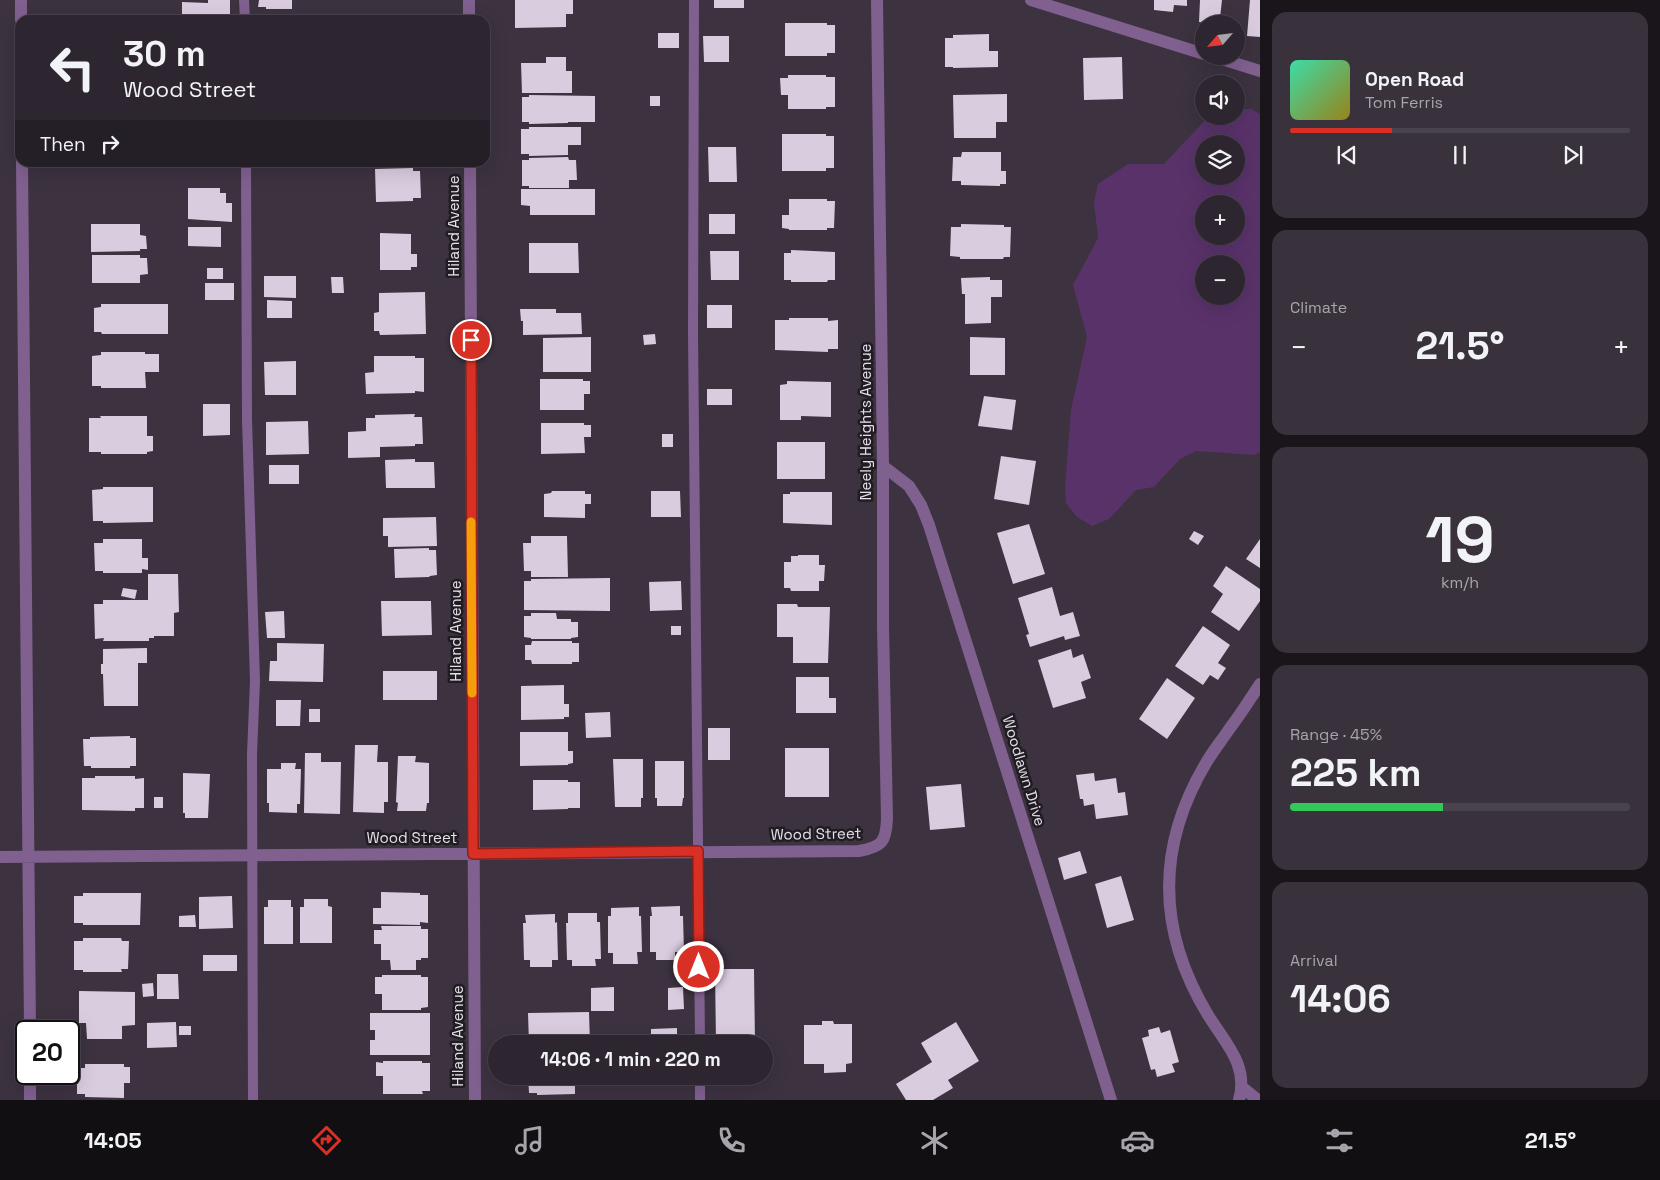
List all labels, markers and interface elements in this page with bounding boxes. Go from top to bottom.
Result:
north arrow [1195,15,1245,65]
map controls [1195,15,1245,305]
text: 30 m [123,32,206,76]
icon: left [40,35,105,100]
text: Open Road [1365,67,1464,92]
text: Wood Street [123,75,256,103]
button: sound [1195,75,1245,125]
text: Tom Ferris [1365,92,1443,113]
icon: right [96,130,124,158]
text: Then [40,132,86,157]
button: layers [1195,135,1245,185]
icon: previous [1333,141,1361,169]
icon: pause [1446,141,1474,169]
icon: next [1559,141,1587,169]
street label: Hiland Avenue [444,175,463,277]
button: + [1195,195,1245,245]
button: − [1195,255,1245,305]
text: Climate [1290,297,1347,318]
pin [450,319,492,361]
text: 21.5° [1416,322,1504,370]
icon: arrive [457,326,485,354]
text: − [1290,329,1307,365]
text: + [1613,329,1630,365]
street label: Neely Heights Avenue [856,343,875,500]
text: 19 [1425,498,1495,581]
text: km/h [1441,572,1479,593]
street label: Hiland Avenue [446,580,465,682]
street label: Woodlawn Drive [999,713,1050,828]
text: Range · 45% [1290,724,1382,745]
text: 225 km [1290,749,1421,797]
street label: Wood Street [770,823,862,844]
street label: Wood Street [367,828,458,847]
position arrow [672,940,724,992]
text: Arrival [1290,950,1338,971]
text: 14:06 [1290,975,1391,1023]
street label: Hiland Avenue [448,985,467,1087]
speed limit sign: 20 [15,1020,80,1085]
text: 14:06 · 1 min · 220 m [540,1047,721,1072]
icon: directions [309,1123,344,1158]
icon: music [512,1123,547,1158]
icon: phone [714,1123,749,1158]
icon: climate [917,1123,952,1158]
icon: car [1120,1123,1155,1158]
icon: filters [1322,1123,1357,1158]
text: 14:05 [84,1126,142,1154]
text: 21.5° [1525,1126,1576,1154]

